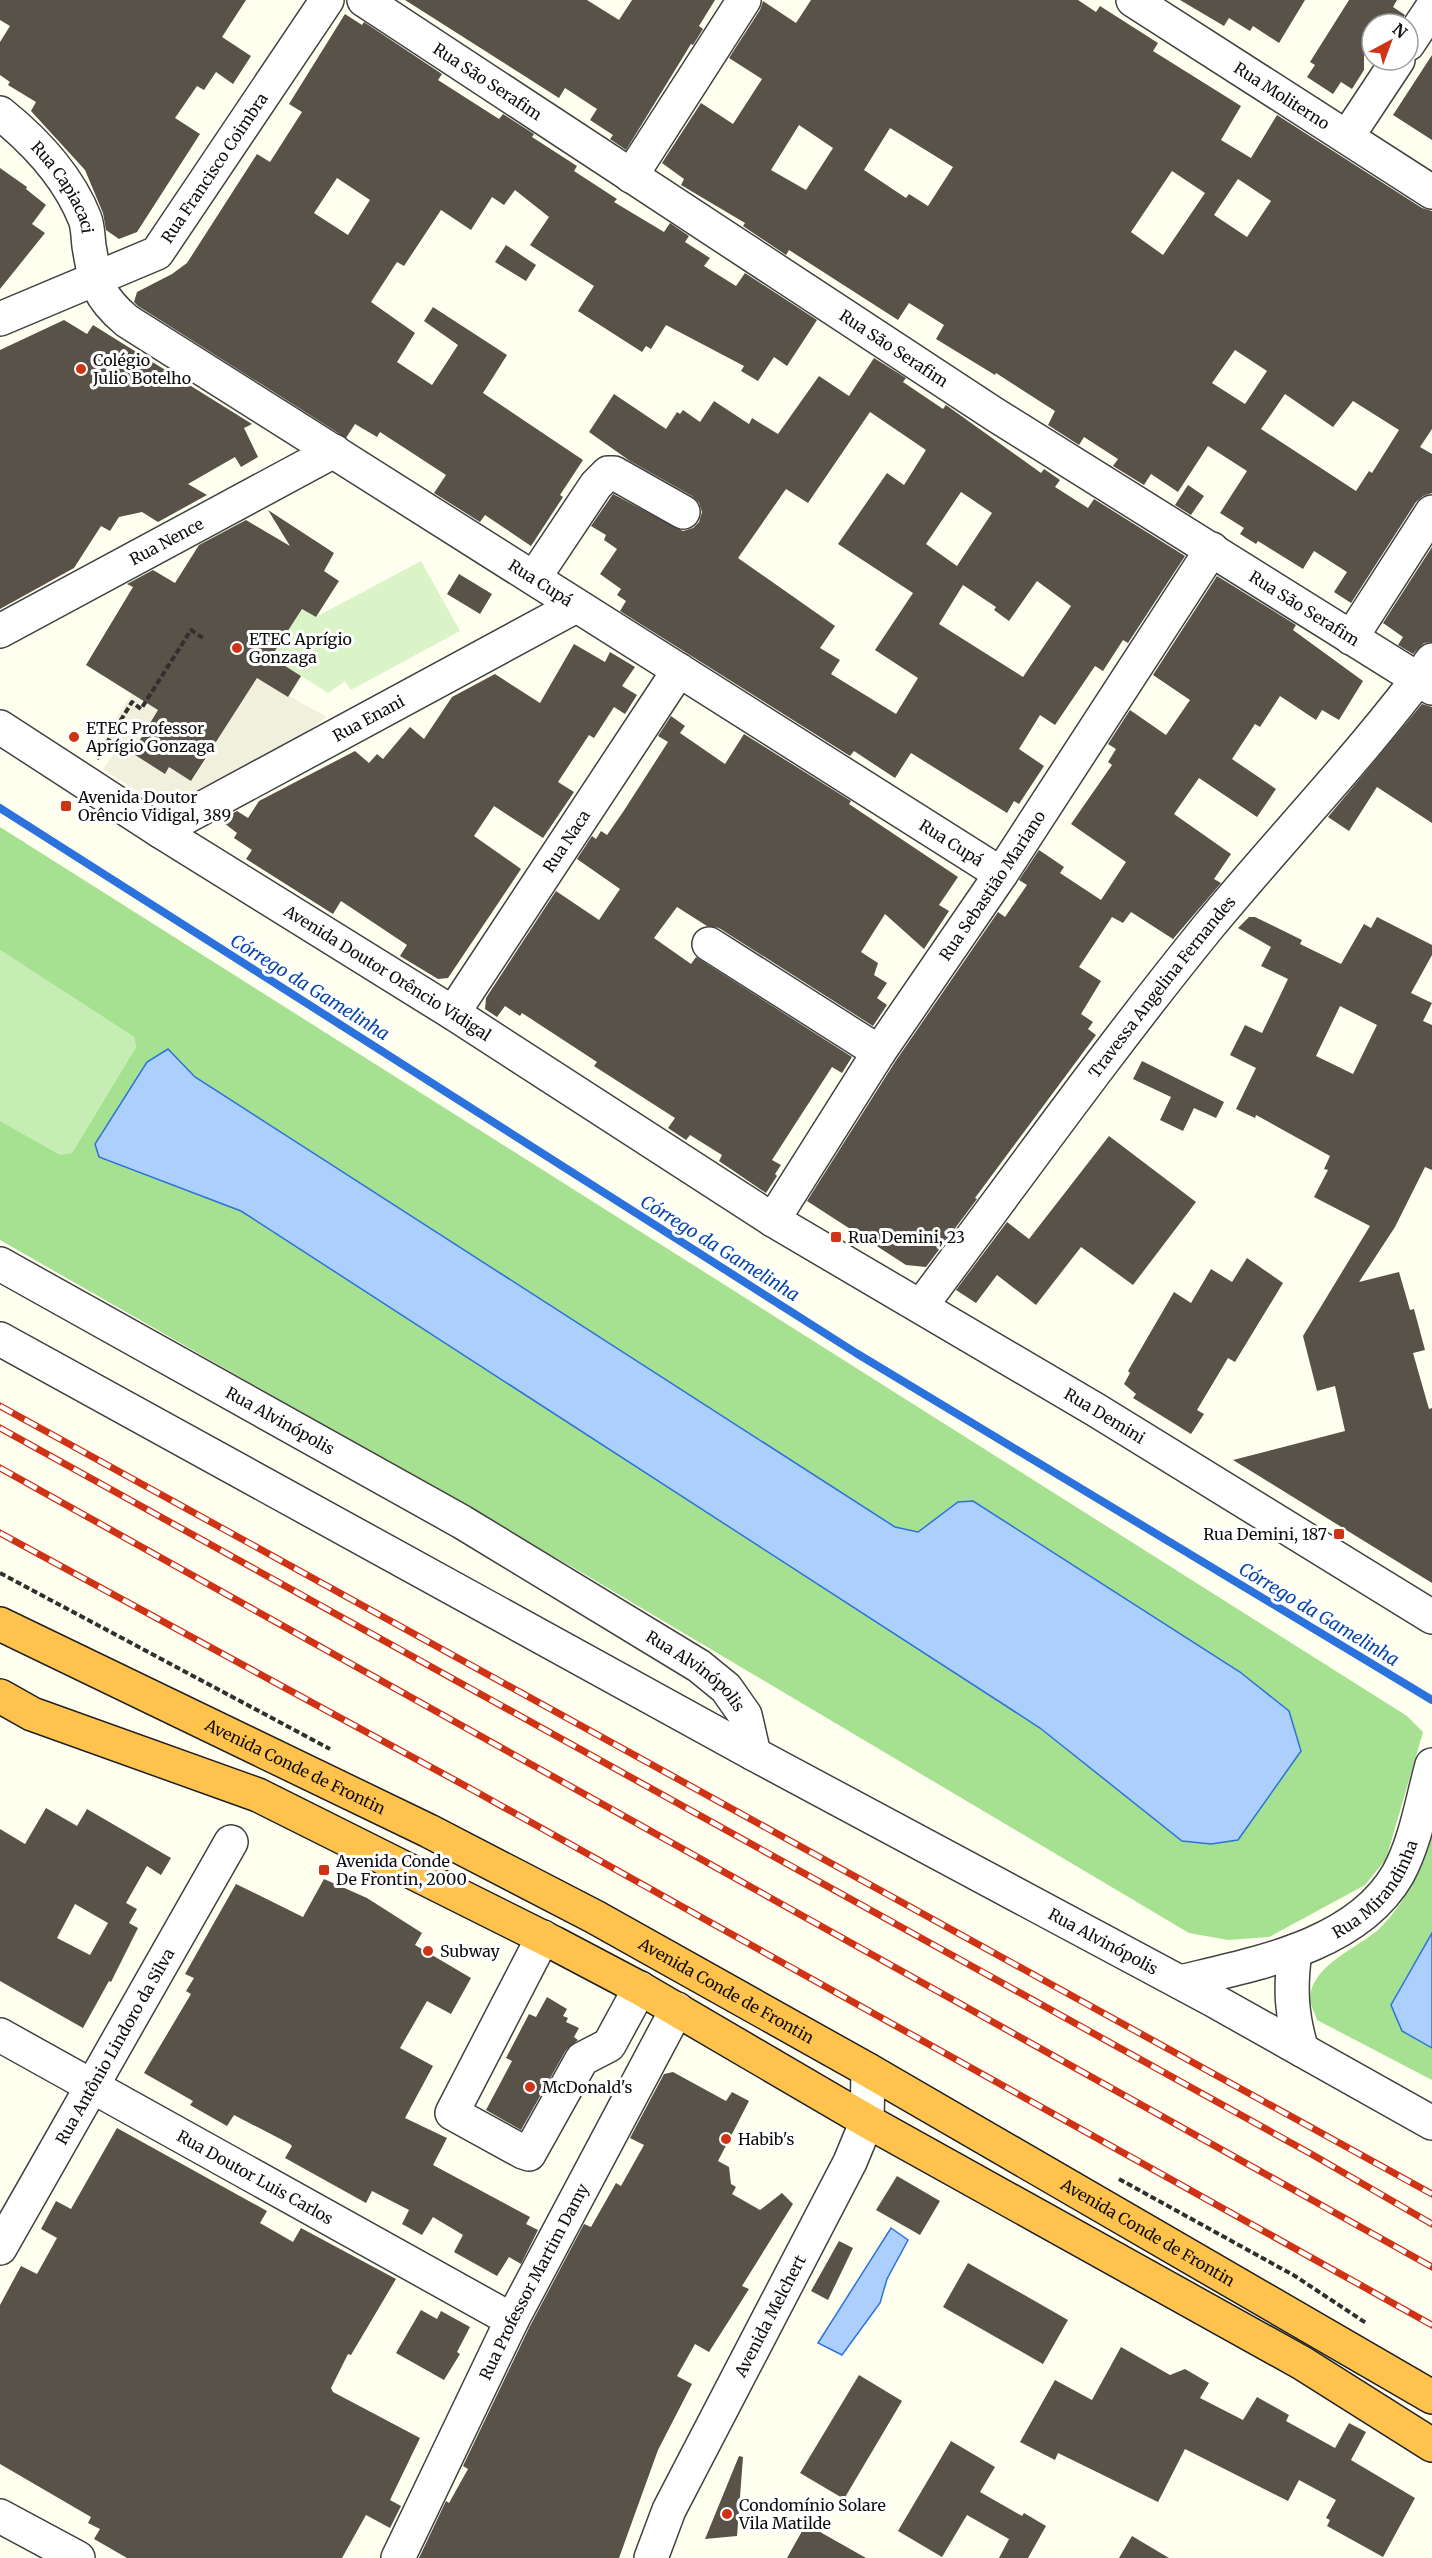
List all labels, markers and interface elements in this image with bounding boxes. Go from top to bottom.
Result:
north arrow [1360,12,1420,72]
text: N [1389,19,1411,43]
street label: Rua São Serafim [430,38,546,124]
street label: Rua Moliterno [1230,58,1333,134]
street label: Rua Francisco Coimbra [157,89,272,247]
street label: Rua Capiacaci [27,137,98,234]
street label: Rua São Serafim [836,305,952,391]
place label: Colégio Julio Botelho [92,350,191,388]
marker: Colégio Julio Botelho [74,362,88,376]
street label: Rua Nence [126,513,207,569]
street label: Rua Cupá [505,555,577,611]
street label: Rua São Serafim [1246,566,1363,650]
place label: ETEC Aprígio Gonzaga [249,629,352,667]
marker: ETEC Aprígio Gonzaga [230,641,244,655]
street label: Rua Enani [329,691,408,746]
place label: ETEC Professor Aprígio Gonzaga [85,718,215,756]
marker: ETEC Professor Aprígio Gonzaga [67,730,81,744]
place label: Avenida Doutor Orêncio Vidigal, 389 [77,787,231,825]
marker: Avenida Doutor Orêncio Vidigal, 389 [59,799,73,813]
street label: Rua Naca [539,806,594,876]
street label: Rua Sebastião Mariano [935,807,1050,964]
street label: Rua Cupá [916,815,987,871]
street label: Travessa Angelina Fernandes [1084,892,1240,1082]
street label: Avenida Doutor Orêncio Vidigal [280,900,495,1045]
water label: Córrego da Gamelinha [226,929,394,1045]
water label: Córrego da Gamelinha [636,1190,804,1306]
place label: Rua Demini, 23 [848,1227,965,1247]
marker: Rua Demini, 23 [829,1230,843,1244]
street label: Rua Alvinópolis [222,1382,338,1459]
street label: Rua Demini [1061,1384,1149,1448]
place label: Rua Demini, 187 [1203,1524,1327,1544]
marker: Rua Demini, 187 [1332,1527,1346,1541]
water label: Córrego da Gamelinha [1235,1557,1403,1671]
street label: Rua Alvinópolis [642,1626,749,1715]
street label: Avenida Conde de Frontin [201,1714,389,1819]
street label: Rua Mirandinha [1329,1837,1422,1942]
place label: Avenida Conde De Frontin, 2000 [335,1851,467,1889]
marker: Avenida Conde De Frontin, 2000 [317,1863,331,1877]
street label: Rua Alvinópolis [1045,1904,1162,1979]
street label: Avenida Conde de Frontin [635,1933,818,2048]
place label: Subway [440,1941,500,1961]
street label: Rua Antônio Lindoro da Silva [51,1944,179,2148]
marker: Subway [421,1944,435,1958]
place label: McDonald's [542,2077,632,2097]
marker: McDonald's [523,2080,537,2094]
street label: Rua Doutor Luis Carlos [173,2126,337,2229]
place label: Habib's [738,2129,795,2149]
marker: Habib's [719,2132,733,2146]
street label: Avenida Conde de Frontin [1057,2174,1239,2291]
street label: Rua Professor Martim Damy [475,2179,593,2383]
street label: Avenida Melchert [730,2251,810,2381]
place label: Condomínio Solare Vila Matilde [738,2495,886,2533]
marker: Condomínio Solare Vila Matilde [720,2507,734,2521]

